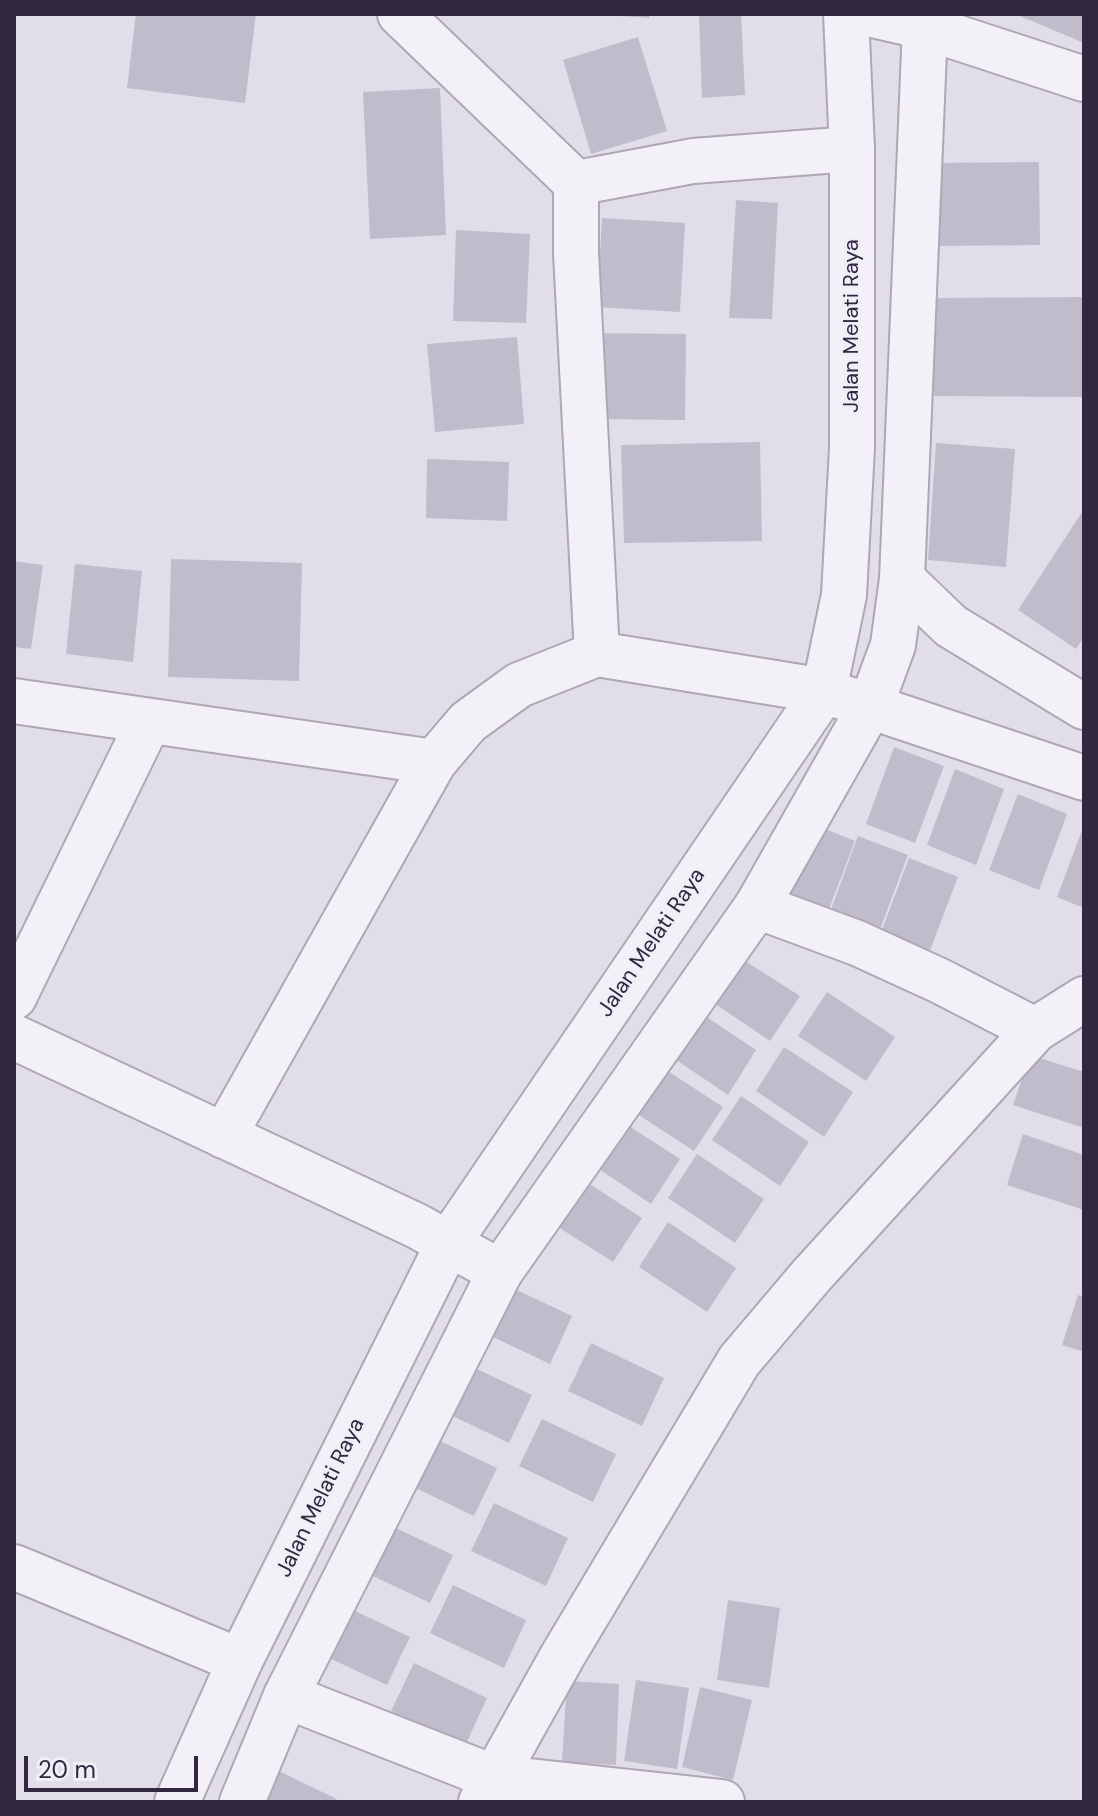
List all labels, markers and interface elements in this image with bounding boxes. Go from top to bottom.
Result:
street label: Jalan Melati Raya [839,239,865,413]
street label: Jalan Melati Raya [593,864,711,1022]
street label: Jalan Melati Raya [271,1414,371,1582]
scale bar [28,1740,202,1790]
text: 20 m [38,1754,96,1785]

